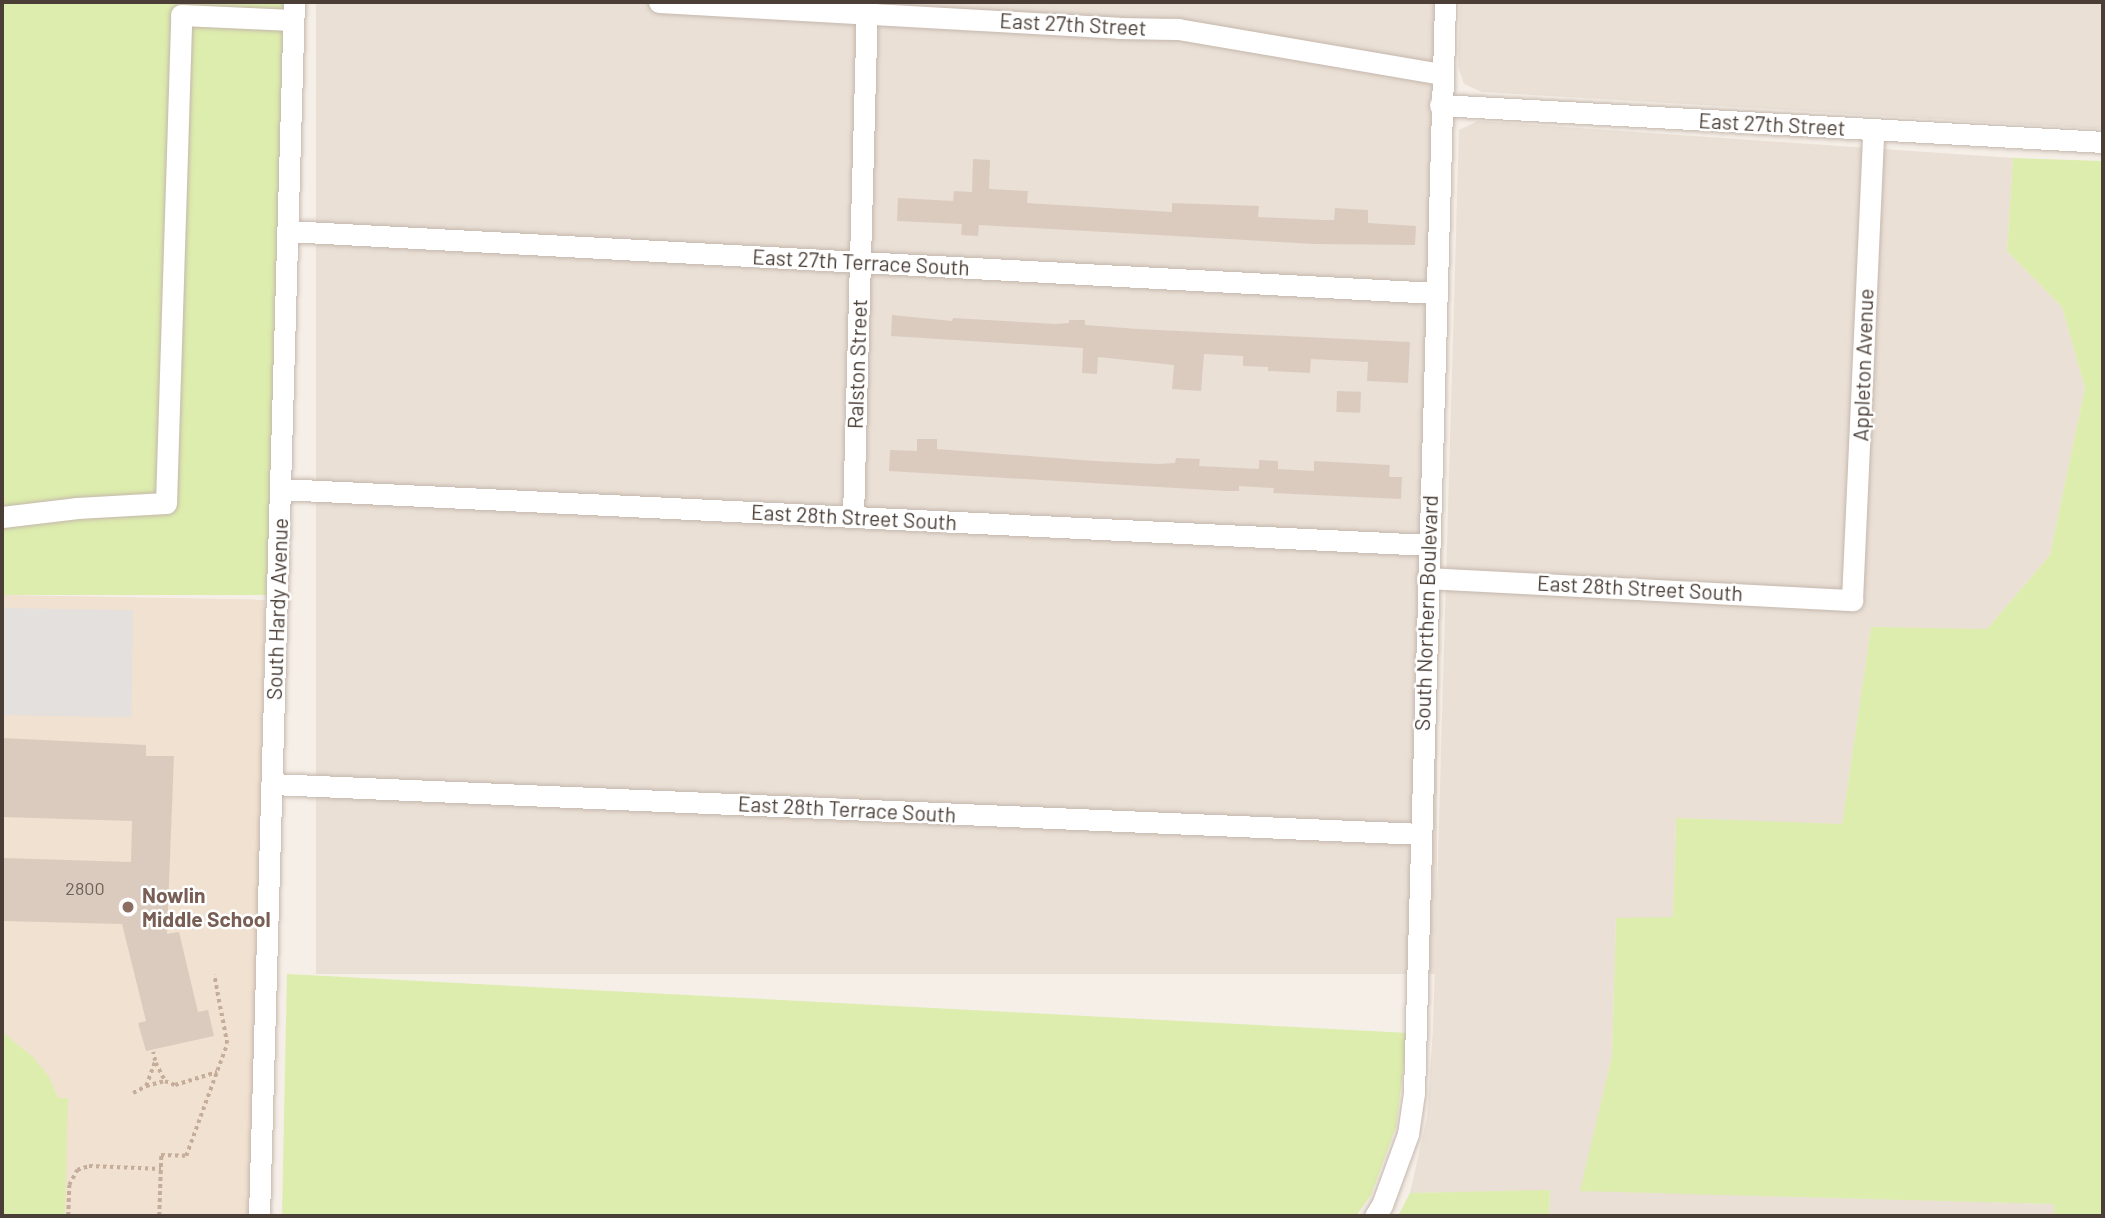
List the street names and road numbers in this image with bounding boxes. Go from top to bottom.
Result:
street label: East 27th Street [999,8,1147,40]
street label: East 27th Street [1698,108,1846,140]
street label: East 27th Terrace South [752,244,970,280]
street label: Appleton Avenue [1848,288,1878,442]
street label: Ralston Street [842,299,872,429]
street label: South Northern Boulevard [1409,495,1443,731]
street label: East 28th Street South [750,499,958,535]
street label: South Hardy Avenue [261,518,293,700]
street label: East 28th Street South [1536,570,1744,606]
street label: East 28th Terrace South [737,791,957,827]

